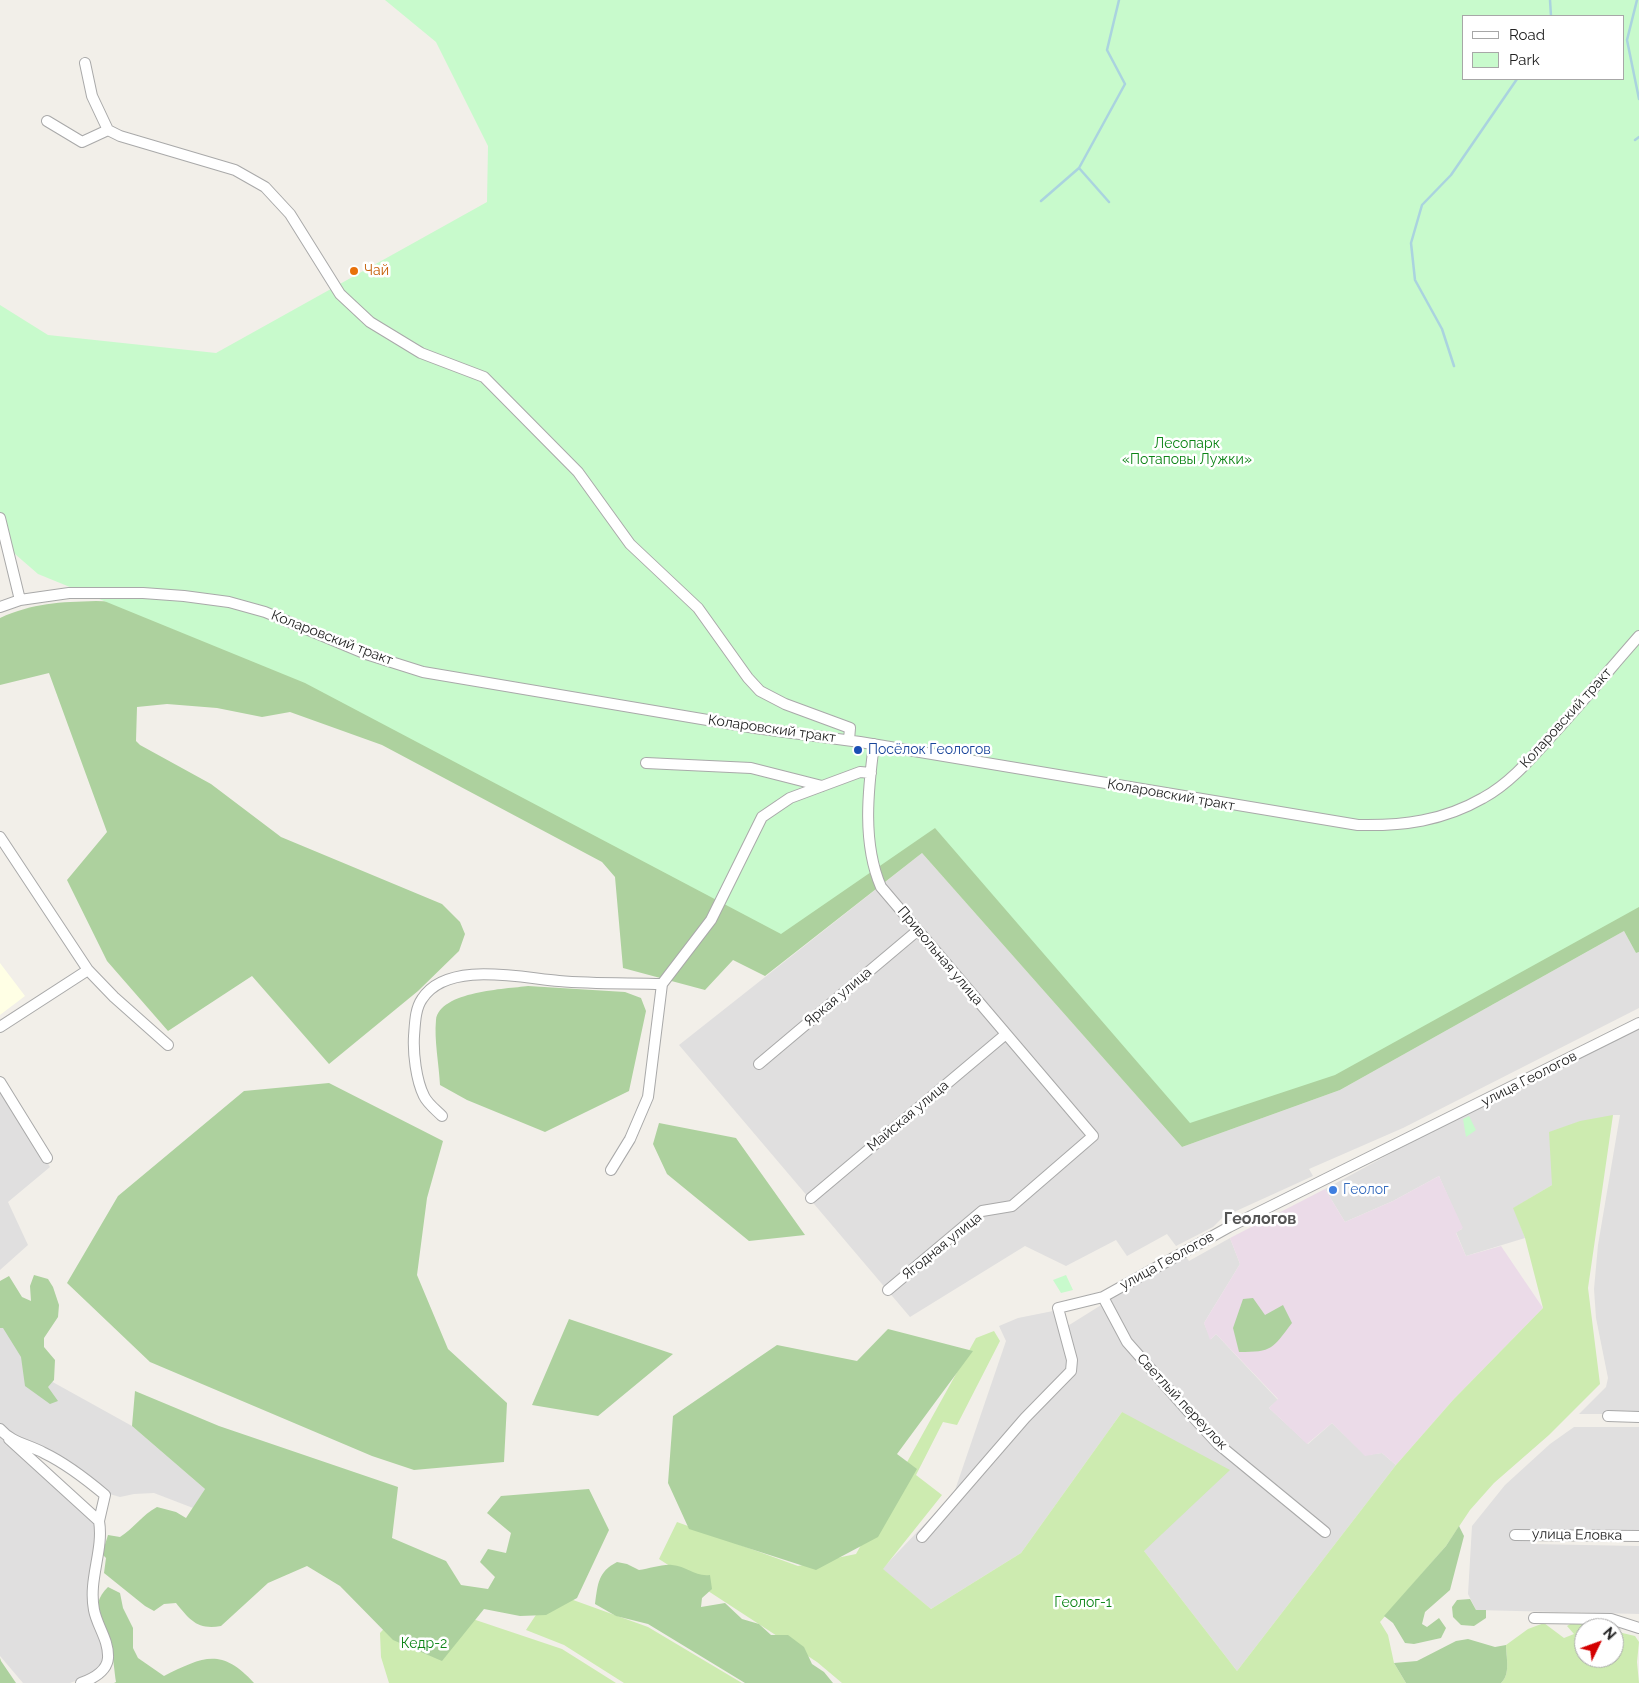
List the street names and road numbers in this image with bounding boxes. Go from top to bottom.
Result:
street label: Коларовский тракт [269,607,395,669]
street label: Коларовский тракт [1517,664,1615,772]
street label: Коларовский тракт [707,712,837,746]
street label: Коларовский тракт [1106,776,1236,814]
street label: Привольная улица [894,903,986,1009]
street label: Яркая улица [801,964,875,1030]
street label: улица Геологов [1479,1048,1579,1110]
street label: Майская улица [864,1077,952,1155]
street label: Ягодная улица [899,1209,985,1283]
street label: улица Геологов [1117,1228,1217,1294]
street label: Светлый переулок [1133,1350,1231,1454]
street label: улица Еловка [1532,1526,1622,1544]

